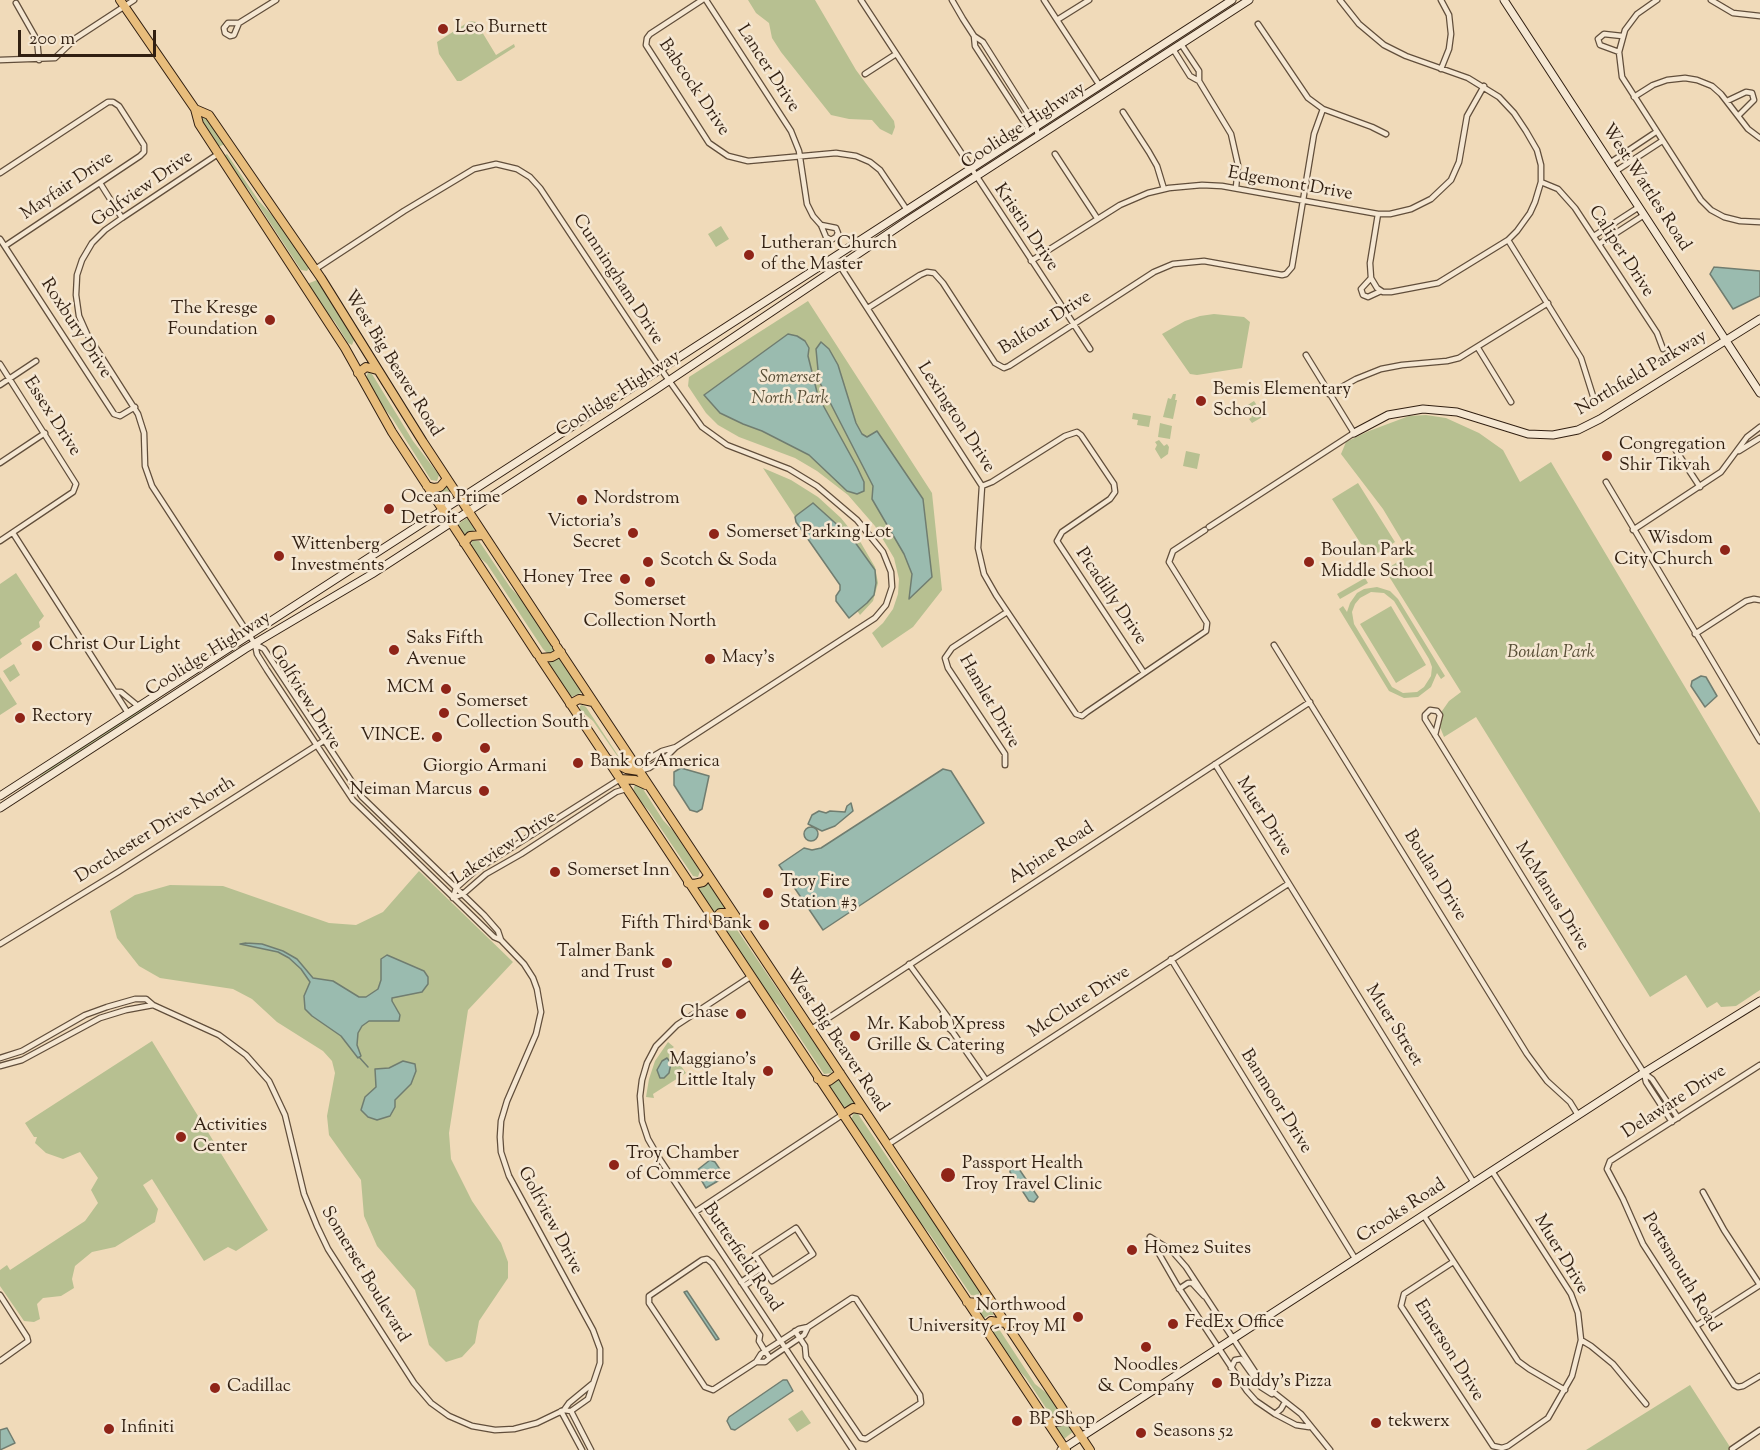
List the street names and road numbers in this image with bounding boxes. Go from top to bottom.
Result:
street label: Lancer Drive [731,21,803,117]
street label: Babcock Drive [653,35,733,141]
street label: Coolidge Highway [958,79,1090,175]
street label: West Wattles Road [1596,120,1694,256]
street label: Golfview Drive [88,147,198,233]
street label: Mayfair Drive [18,148,118,226]
street label: Edgemont Drive [1226,163,1354,207]
street label: Kristin Drive [988,180,1062,276]
street label: Caliper Drive [1582,202,1658,302]
street label: Cunningham Drive [567,211,667,349]
street label: Roxbury Drive [35,275,115,383]
street label: West Big Beaver Road [338,287,446,441]
street label: Balfour Drive [996,287,1096,361]
street label: Northfield Parkway [1573,326,1711,422]
street label: Coolidge Highway [553,347,685,443]
street label: Lexington Drive [911,359,999,477]
street label: Essex Drive [17,373,85,461]
street label: Picadilly Drive [1070,544,1150,650]
street label: Coolidge Highway [142,608,276,702]
street label: Golfview Drive [263,642,345,754]
street label: Hamlet Drive [953,652,1023,752]
street label: Dorchester Drive North [72,773,240,889]
street label: Muer Drive [1230,774,1296,860]
street label: Lakeview Drive [449,807,561,891]
street label: Alpine Road [1005,818,1099,890]
street label: Boulan Drive [1398,827,1470,925]
street label: McManus Drive [1509,839,1593,955]
street label: McClure Drive [1025,962,1135,1044]
street label: West Big Beaver Road [780,965,892,1117]
street label: Muer Street [1359,981,1427,1071]
street label: Banmoor Drive [1234,1046,1316,1158]
street label: Delaware Drive [1619,1061,1731,1145]
street label: Golfview Drive [512,1163,586,1279]
street label: Crooks Road [1353,1175,1451,1249]
street label: Butterfield Road [697,1200,785,1316]
street label: Somerset Boulevard [315,1203,413,1347]
street label: Portsmouth Road [1636,1210,1724,1336]
street label: Muer Drive [1528,1211,1592,1299]
street label: Emerson Drive [1408,1296,1488,1406]

